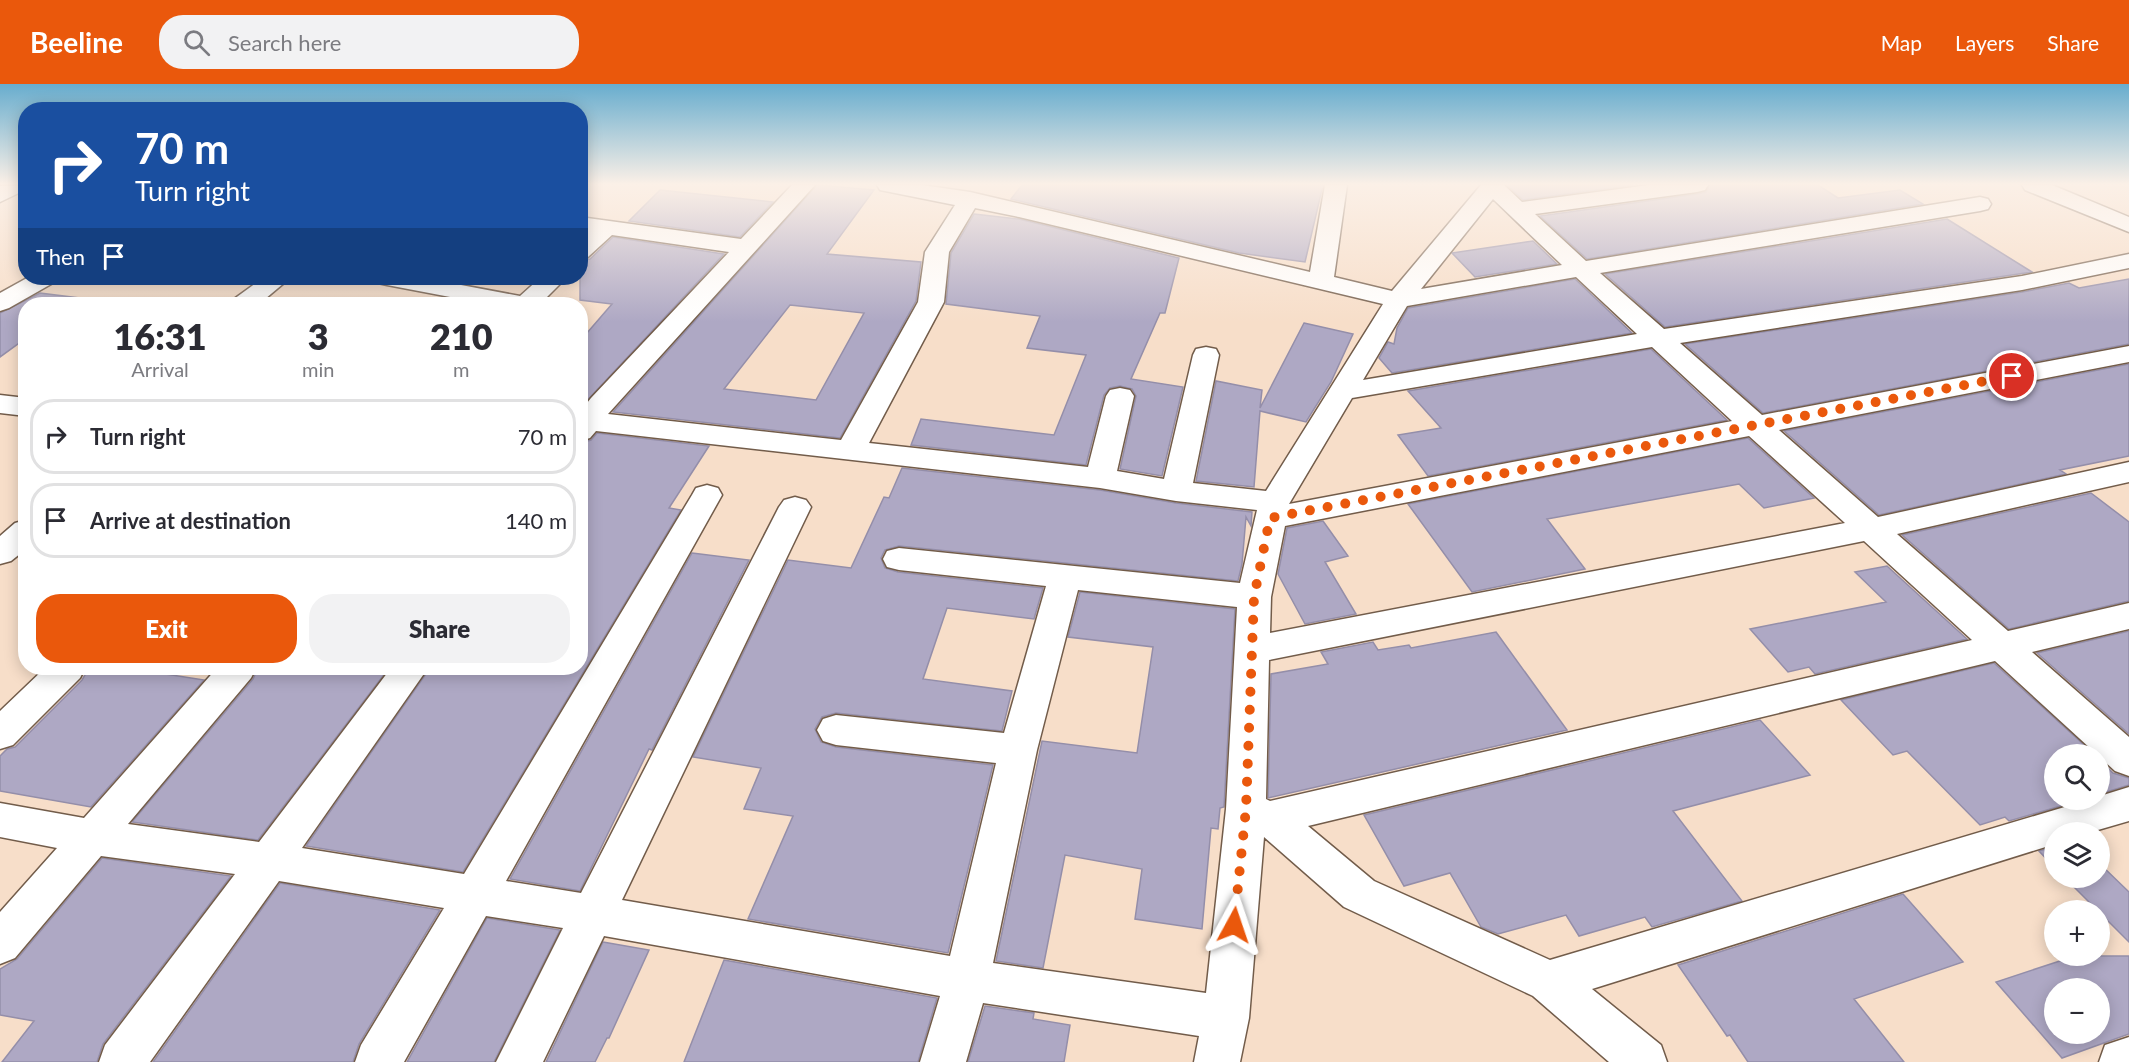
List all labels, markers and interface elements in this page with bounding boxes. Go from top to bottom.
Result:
search box [159,15,579,69]
text: Beeline [30,25,123,59]
icon: search [180,26,213,59]
text: Search here [228,29,341,56]
text: Map [1881,30,1922,55]
text: Layers [1955,30,2014,55]
text: Share [2047,30,2099,55]
text: 70 m [135,123,229,173]
icon: right [36,126,114,204]
text: Turn right [135,174,250,207]
icon: arrive [97,240,130,273]
text: Then [36,243,85,270]
text: 16:31 [113,314,207,358]
text: 3 [308,314,329,358]
text: 210 [430,314,493,358]
pin [1986,350,2037,401]
text: Arrival [131,357,189,381]
text: min [302,357,334,381]
text: m [453,357,469,381]
icon: arrive [1995,359,2028,392]
icon: right [39,420,72,453]
text: Turn right [90,423,185,450]
text: 70 m [518,423,567,450]
icon: arrive [39,504,72,537]
text: Arrive at destination [90,507,291,534]
text: 140 m [505,507,567,534]
button: Exit [36,594,297,663]
button: Share [309,594,570,663]
map controls [2044,744,2110,1044]
button: search [2044,744,2110,810]
button: layers [2044,822,2110,888]
position arrow [1202,893,1266,957]
button: + [2044,900,2110,966]
button: − [2044,978,2110,1044]

